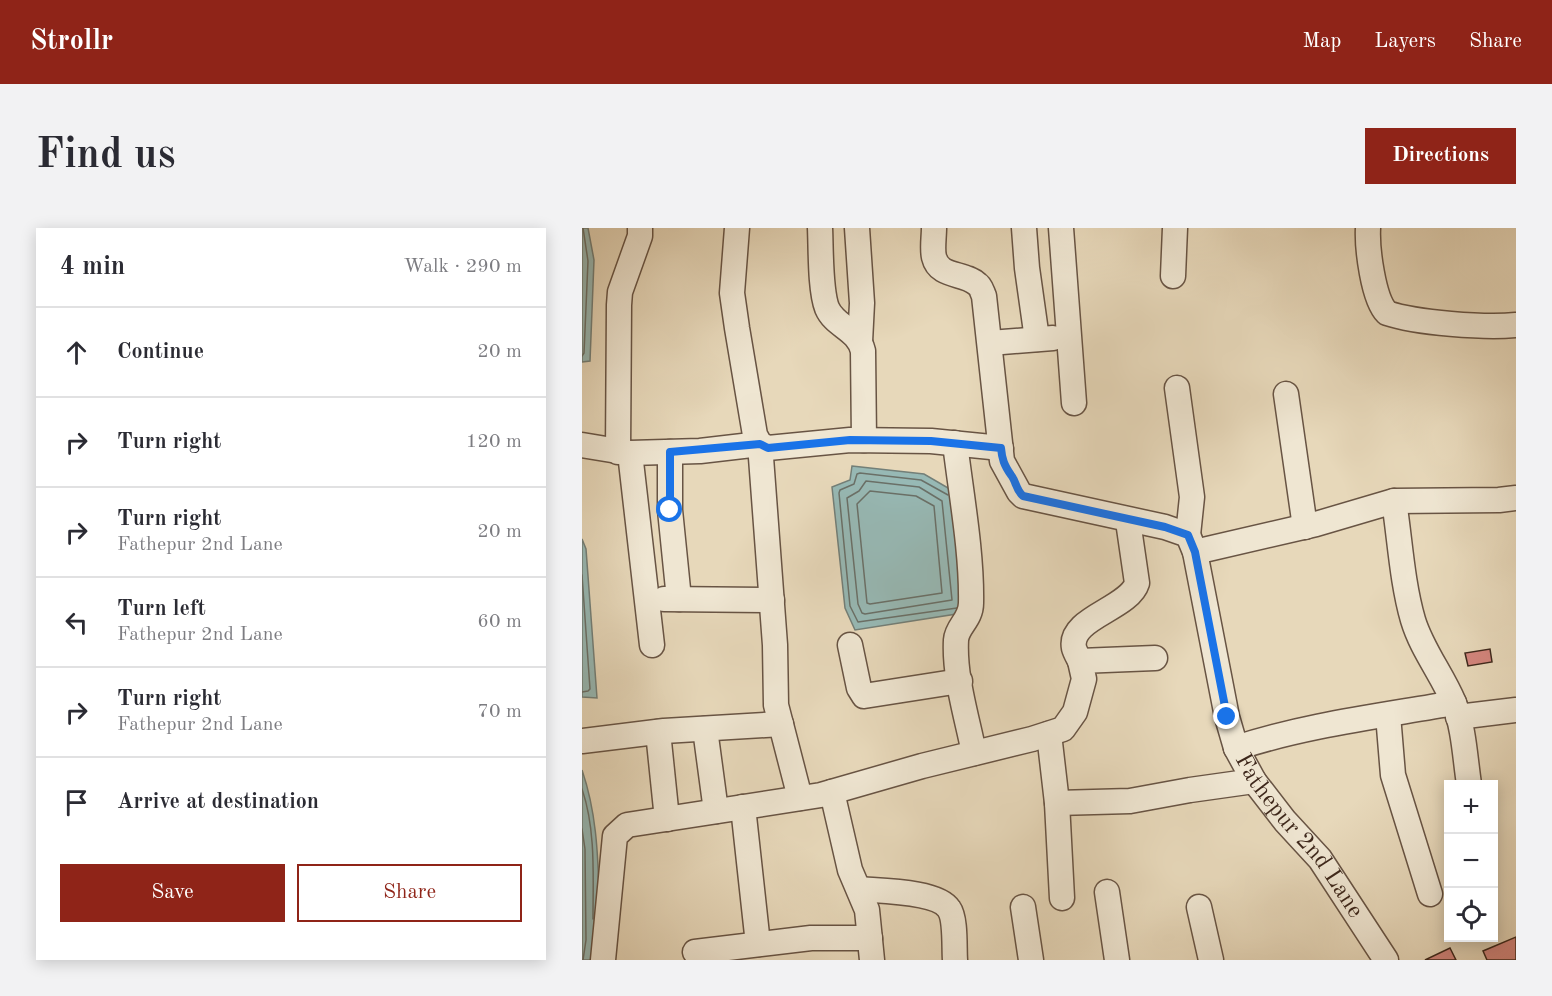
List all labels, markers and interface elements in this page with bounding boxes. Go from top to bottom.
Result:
text: Strollr [30,28,113,56]
text: Map [1302,31,1341,52]
text: Layers [1374,31,1436,52]
text: Share [1469,31,1522,52]
button: Directions [1365,128,1516,184]
text: Find us [36,135,175,177]
text: 4 min [60,254,125,280]
text: Walk · 290 m [403,257,522,277]
icon: ahead [60,336,93,369]
text: Continue [117,341,204,363]
text: 20 m [477,342,522,362]
icon: right [60,426,93,459]
text: Turn right [117,431,221,453]
text: 120 m [466,432,522,452]
route start [656,496,682,522]
text: Turn right [117,508,221,530]
icon: right [60,516,93,549]
text: 20 m [477,522,522,542]
text: Fathepur 2nd Lane [117,535,283,555]
text: Turn left [117,598,206,620]
icon: left [60,606,93,639]
text: 60 m [477,612,522,632]
text: Fathepur 2nd Lane [117,625,283,645]
text: Turn right [117,688,221,710]
icon: right [60,696,93,729]
text: 70 m [477,702,522,722]
route end [1213,703,1239,729]
text: Fathepur 2nd Lane [117,715,283,735]
street label: Fathepur 2nd Lane [1230,750,1367,922]
map controls [1444,780,1498,942]
button: + [1444,780,1498,834]
icon: arrive [60,786,93,819]
text: Arrive at destination [117,791,319,813]
button: − [1444,834,1498,888]
button: Save [60,864,285,922]
button: Share [297,864,522,922]
button: locate [1444,888,1498,942]

